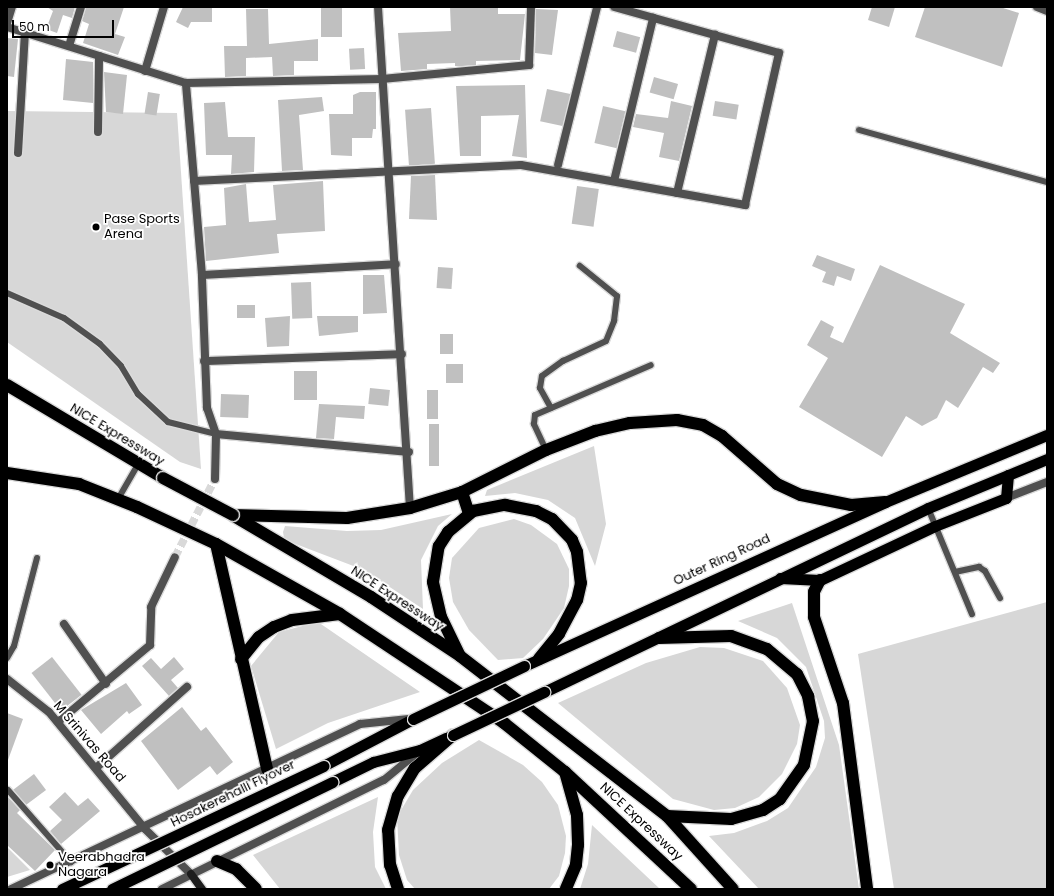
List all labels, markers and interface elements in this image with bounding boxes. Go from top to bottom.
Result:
scale bar [14,12,116,38]
text: 50 m [19,18,50,35]
place label: Pase Sports Arena [104,212,180,243]
marker: Pase Sports Arena [91,222,101,232]
street label: NICE Expressway [67,401,167,469]
street label: Outer Ring Road [671,531,773,589]
street label: NICE Expressway [348,563,446,635]
street label: M Srinivas Road [50,698,128,786]
street label: Hosakerehalli Flyover [168,757,298,831]
street label: NICE Expressway [596,780,686,864]
place label: Veerabhadra Nagara [58,850,145,881]
marker: Veerabhadra Nagara [45,860,55,870]

